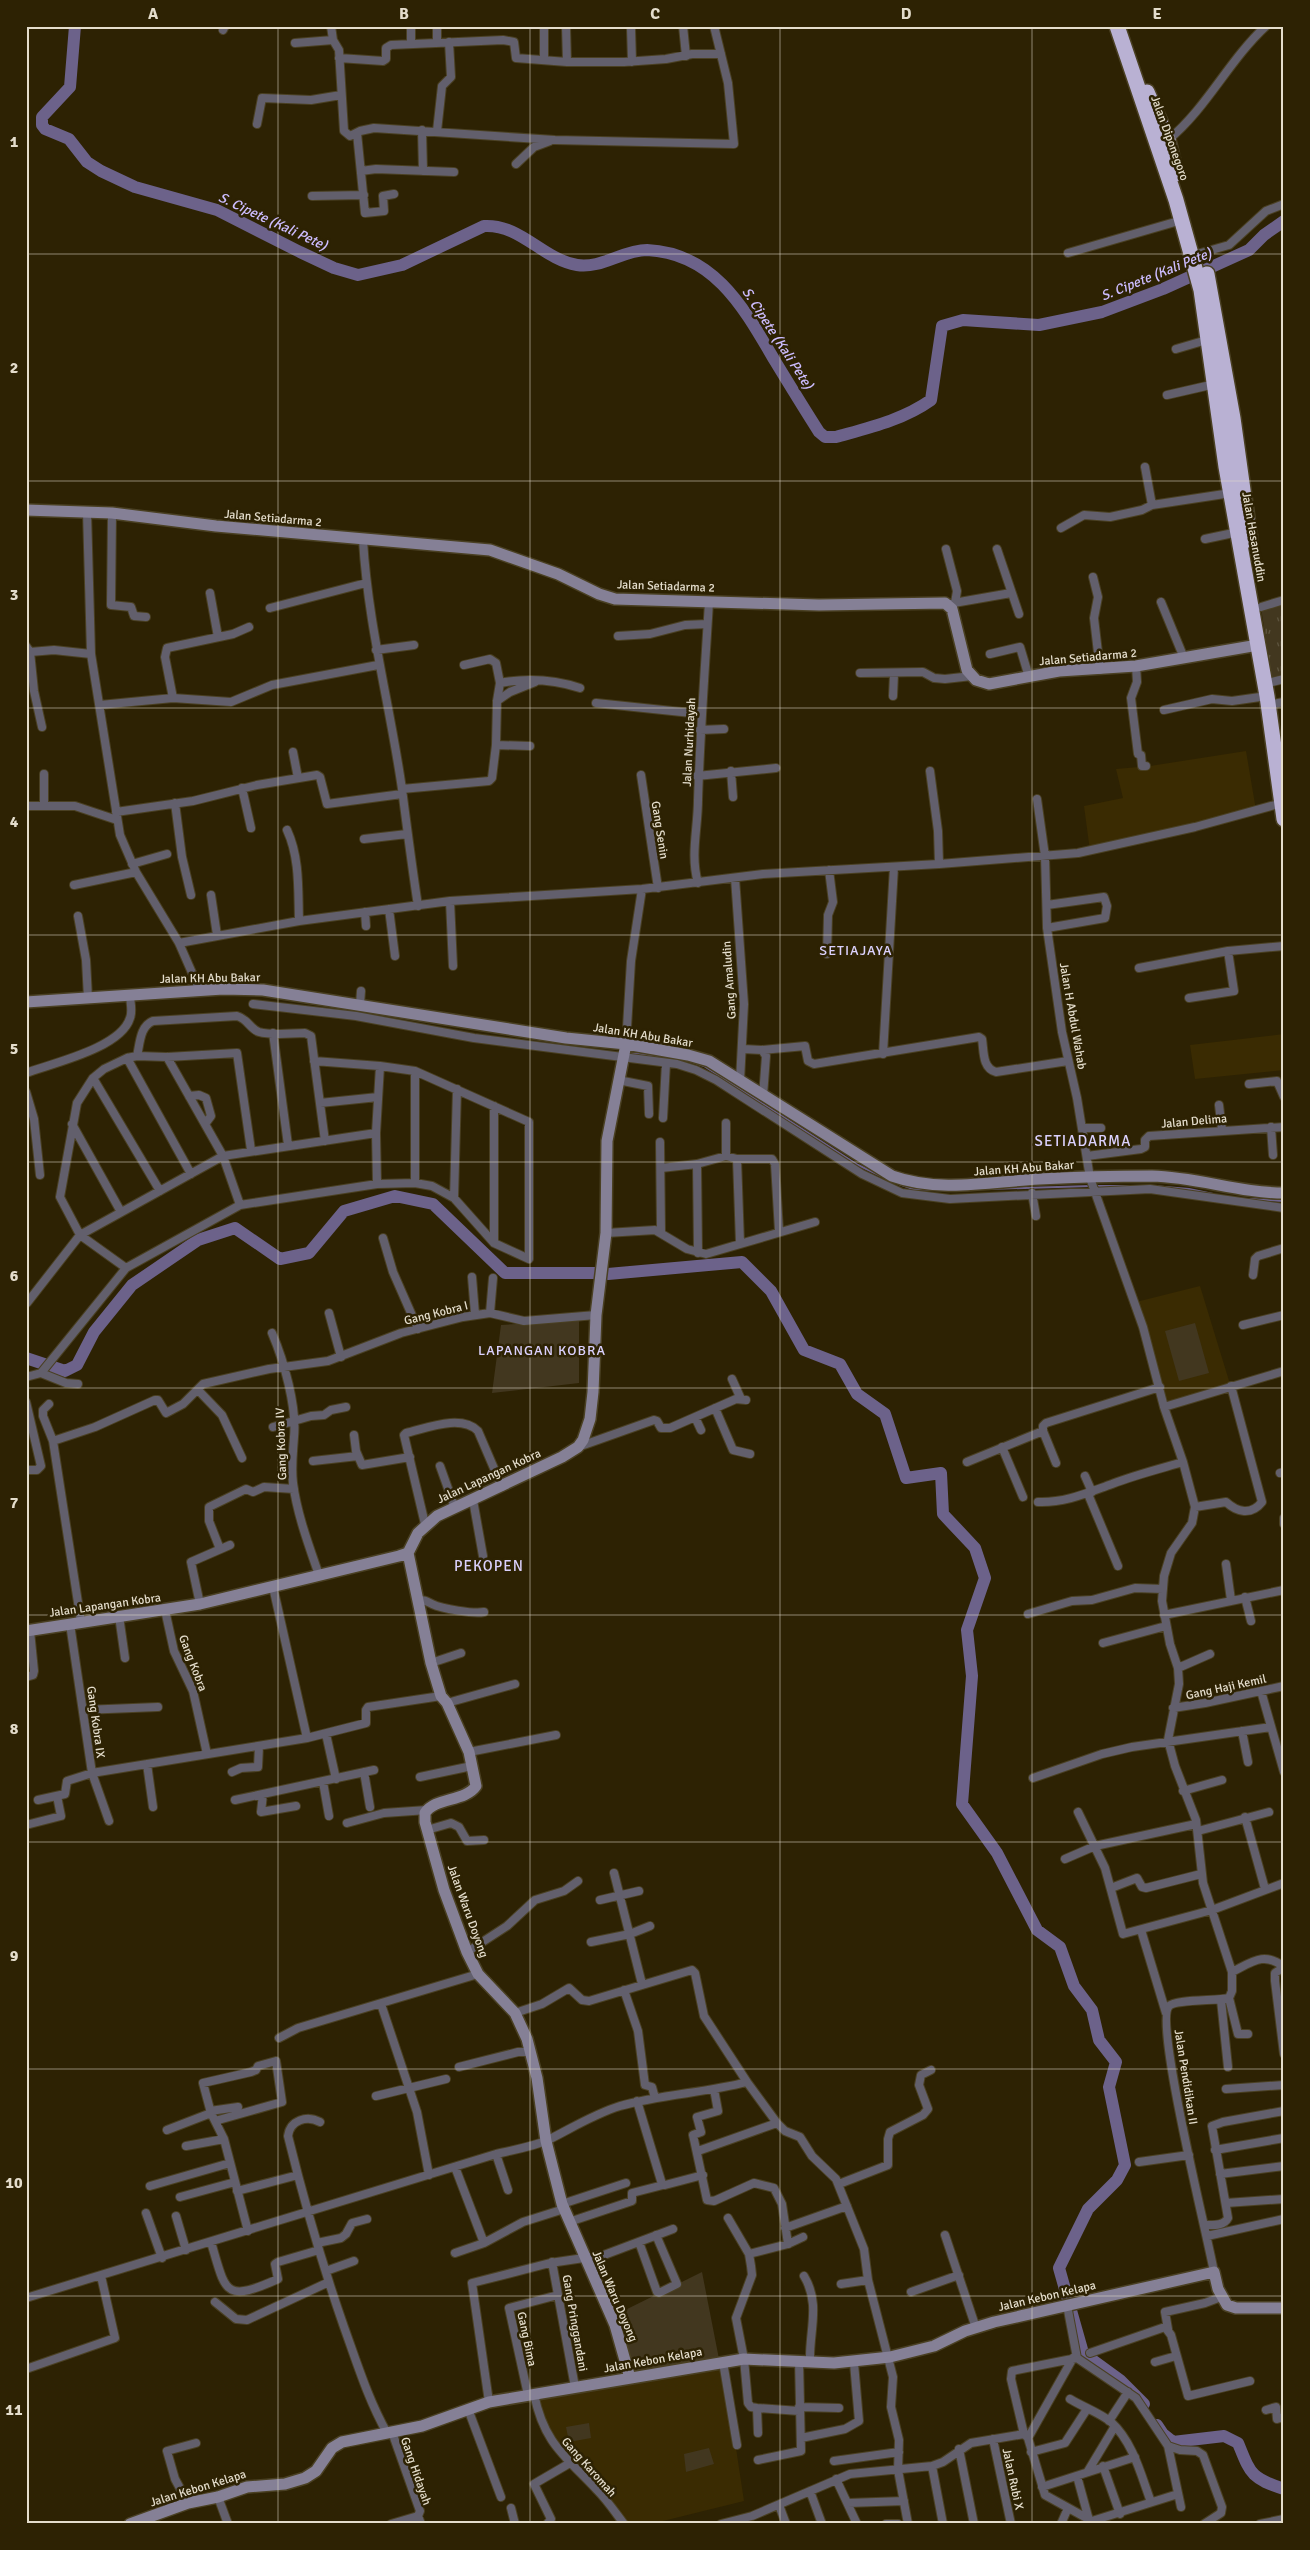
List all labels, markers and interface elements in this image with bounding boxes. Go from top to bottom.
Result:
text: A [148,4,159,24]
text: B [399,4,409,24]
text: C [650,4,660,24]
text: D [901,4,912,24]
text: E [1152,4,1162,24]
street label: Jalan Diponegoro [1147,94,1192,183]
text: 1 [10,132,19,152]
water label: S. Cipete (Kali Pete) [216,189,331,255]
water label: S. Cipete (Kali Pete) [1098,244,1215,304]
water label: S. Cipete (Kali Pete) [738,284,818,394]
text: 2 [10,358,18,378]
street label: Jalan Hasanuddin [1238,491,1269,583]
street label: Jalan Setiadarma 2 [224,507,322,530]
street label: Jalan Setiadarma 2 [617,577,715,596]
text: 3 [10,585,18,605]
street label: Jalan Setiadarma 2 [1039,646,1137,669]
street label: Jalan Nurhidayah [680,697,699,787]
street label: Gang Senin [648,800,671,860]
text: 4 [10,812,19,832]
street label: Gang Amaludin [719,940,740,1020]
district label: SETIAJAYA [819,942,893,959]
street label: Jalan H Abdul Wahab [1056,961,1089,1071]
street label: Jalan KH Abu Bakar [160,970,261,987]
street label: Jalan KH Abu Bakar [592,1020,694,1051]
text: 5 [10,1039,18,1059]
street label: Jalan Delima [1160,1111,1228,1132]
district label: SETIADARMA [1035,1132,1131,1150]
street label: Jalan KH Abu Bakar [973,1157,1075,1179]
text: 6 [10,1266,19,1286]
street label: Gang Kobra I [403,1298,470,1329]
district label: LAPANGAN KOBRA [478,1342,606,1359]
street label: Gang Kobra IV [273,1407,290,1480]
street label: Jalan Lapangan Kobra [435,1446,543,1507]
text: 7 [10,1493,19,1513]
district label: PEKOPEN [454,1557,524,1575]
street label: Jalan Lapangan Kobra [48,1590,162,1621]
street label: Gang Kobra [175,1633,210,1694]
street label: Gang Haji Kemil [1184,1672,1268,1703]
street label: Gang Kobra IX [83,1685,108,1759]
text: 8 [10,1719,19,1739]
street label: Jalan Waru Doyong [444,1863,491,1960]
text: 9 [10,1946,19,1966]
street label: Jalan Pendidikan II [1171,2028,1200,2126]
text: 10 [5,2173,23,2193]
street label: Jalan Waru Doyong [589,2248,641,2344]
street label: Gang Pringgandani [559,2274,590,2373]
street label: Jalan Kebon Kelapa [997,2278,1097,2315]
street label: Gang Bima [513,2310,540,2368]
street label: Jalan Kebon Kelapa [603,2344,703,2377]
text: 11 [5,2400,23,2420]
street label: Gang Karomah [558,2434,619,2500]
street label: Gang Hidayah [397,2435,434,2507]
street label: Jalan Rubi X [999,2447,1026,2511]
street label: Jalan Kebon Kelapa [148,2467,248,2510]

